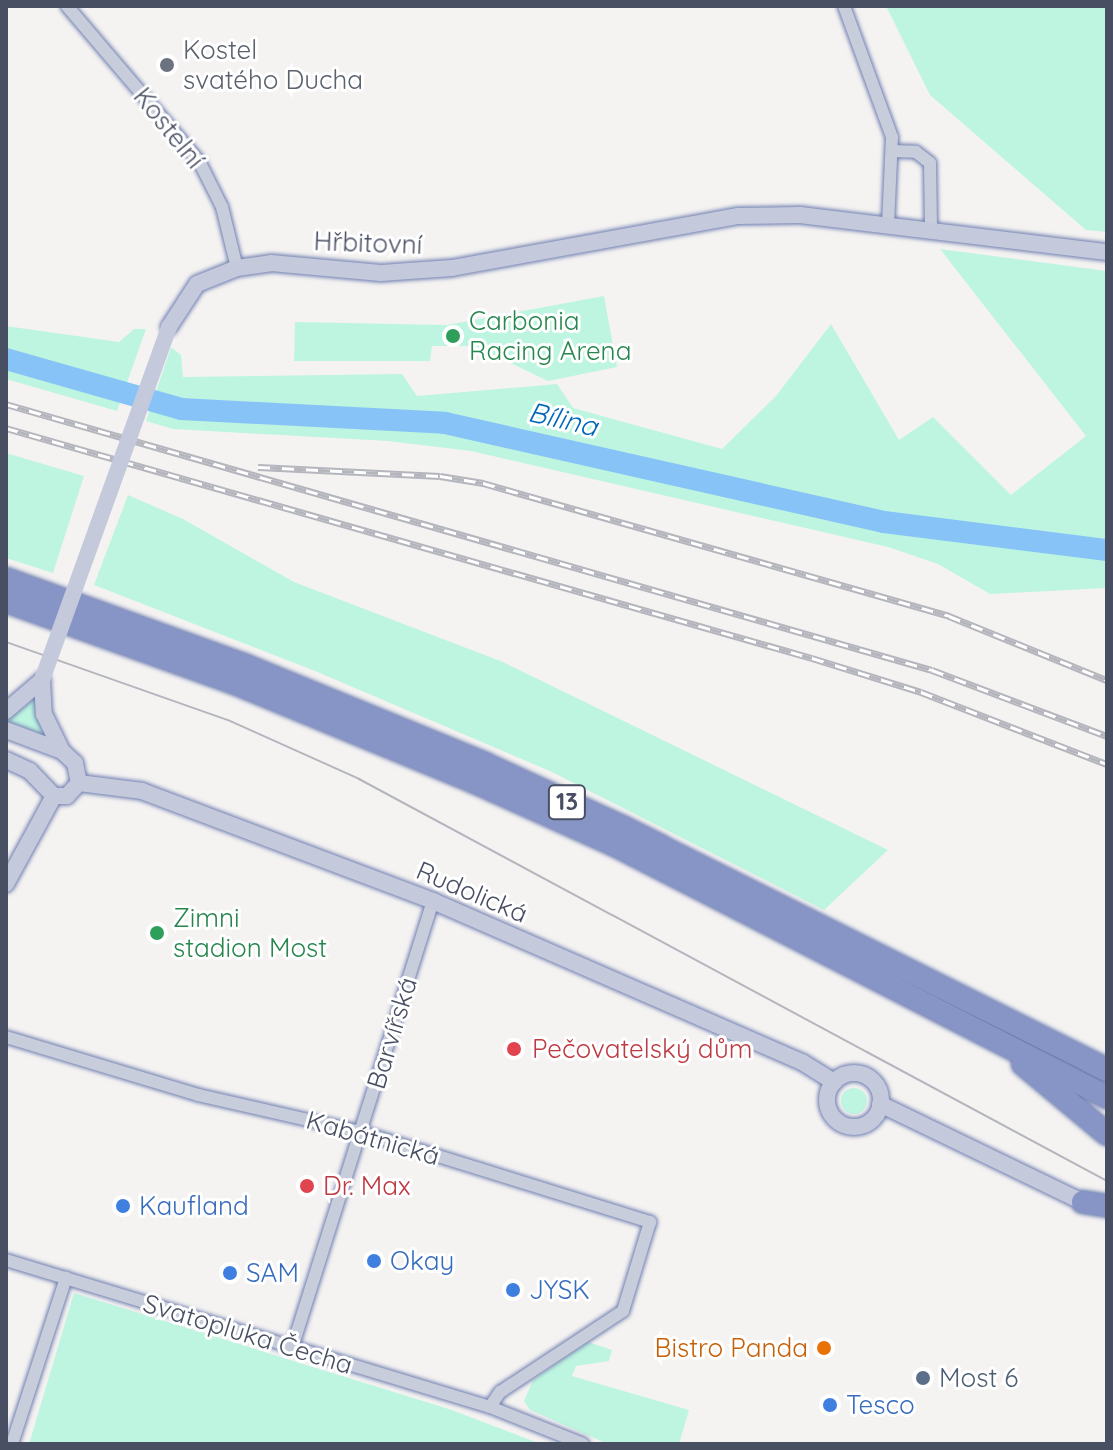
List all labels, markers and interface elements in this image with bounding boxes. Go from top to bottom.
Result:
place label: Kostel svatého Ducha [183,34,363,96]
marker: Kostel svatého Ducha [158,56,176,74]
street label: Kostelní [127,81,211,175]
street label: Hřbitovní [313,226,423,260]
place label: Carbonia Racing Arena [469,305,631,366]
marker: Carbonia Racing Arena [444,327,462,345]
water label: Bílina [525,395,601,443]
road number: 13 [547,782,587,822]
street label: Rudolická [412,855,532,929]
place label: Zimni stadion Most [173,902,327,964]
marker: Zimni stadion Most [148,924,166,942]
street label: Barvířská [360,973,424,1093]
place label: Pečovatelský dům [532,1033,752,1065]
marker: Pečovatelský dům [503,1038,525,1060]
street label: Kabátnická [303,1104,443,1172]
place label: Dr. Max [323,1170,411,1202]
marker: Dr. Max [298,1177,316,1195]
place label: Kaufland [139,1190,249,1222]
marker: Kaufland [114,1197,132,1215]
place label: Okay [390,1245,454,1277]
marker: Okay [365,1252,383,1270]
place label: SAM [246,1257,299,1289]
marker: SAM [221,1264,239,1282]
place label: JYSK [529,1274,590,1306]
marker: JYSK [504,1281,522,1299]
street label: Svatopluka Čecha [140,1287,356,1381]
place label: Bistro Panda [655,1332,808,1364]
marker: Bistro Panda [815,1339,833,1357]
place label: Most 6 [939,1362,1018,1394]
marker: Most 6 [914,1369,932,1387]
place label: Tesco [846,1389,915,1421]
marker: Tesco [821,1396,839,1414]

